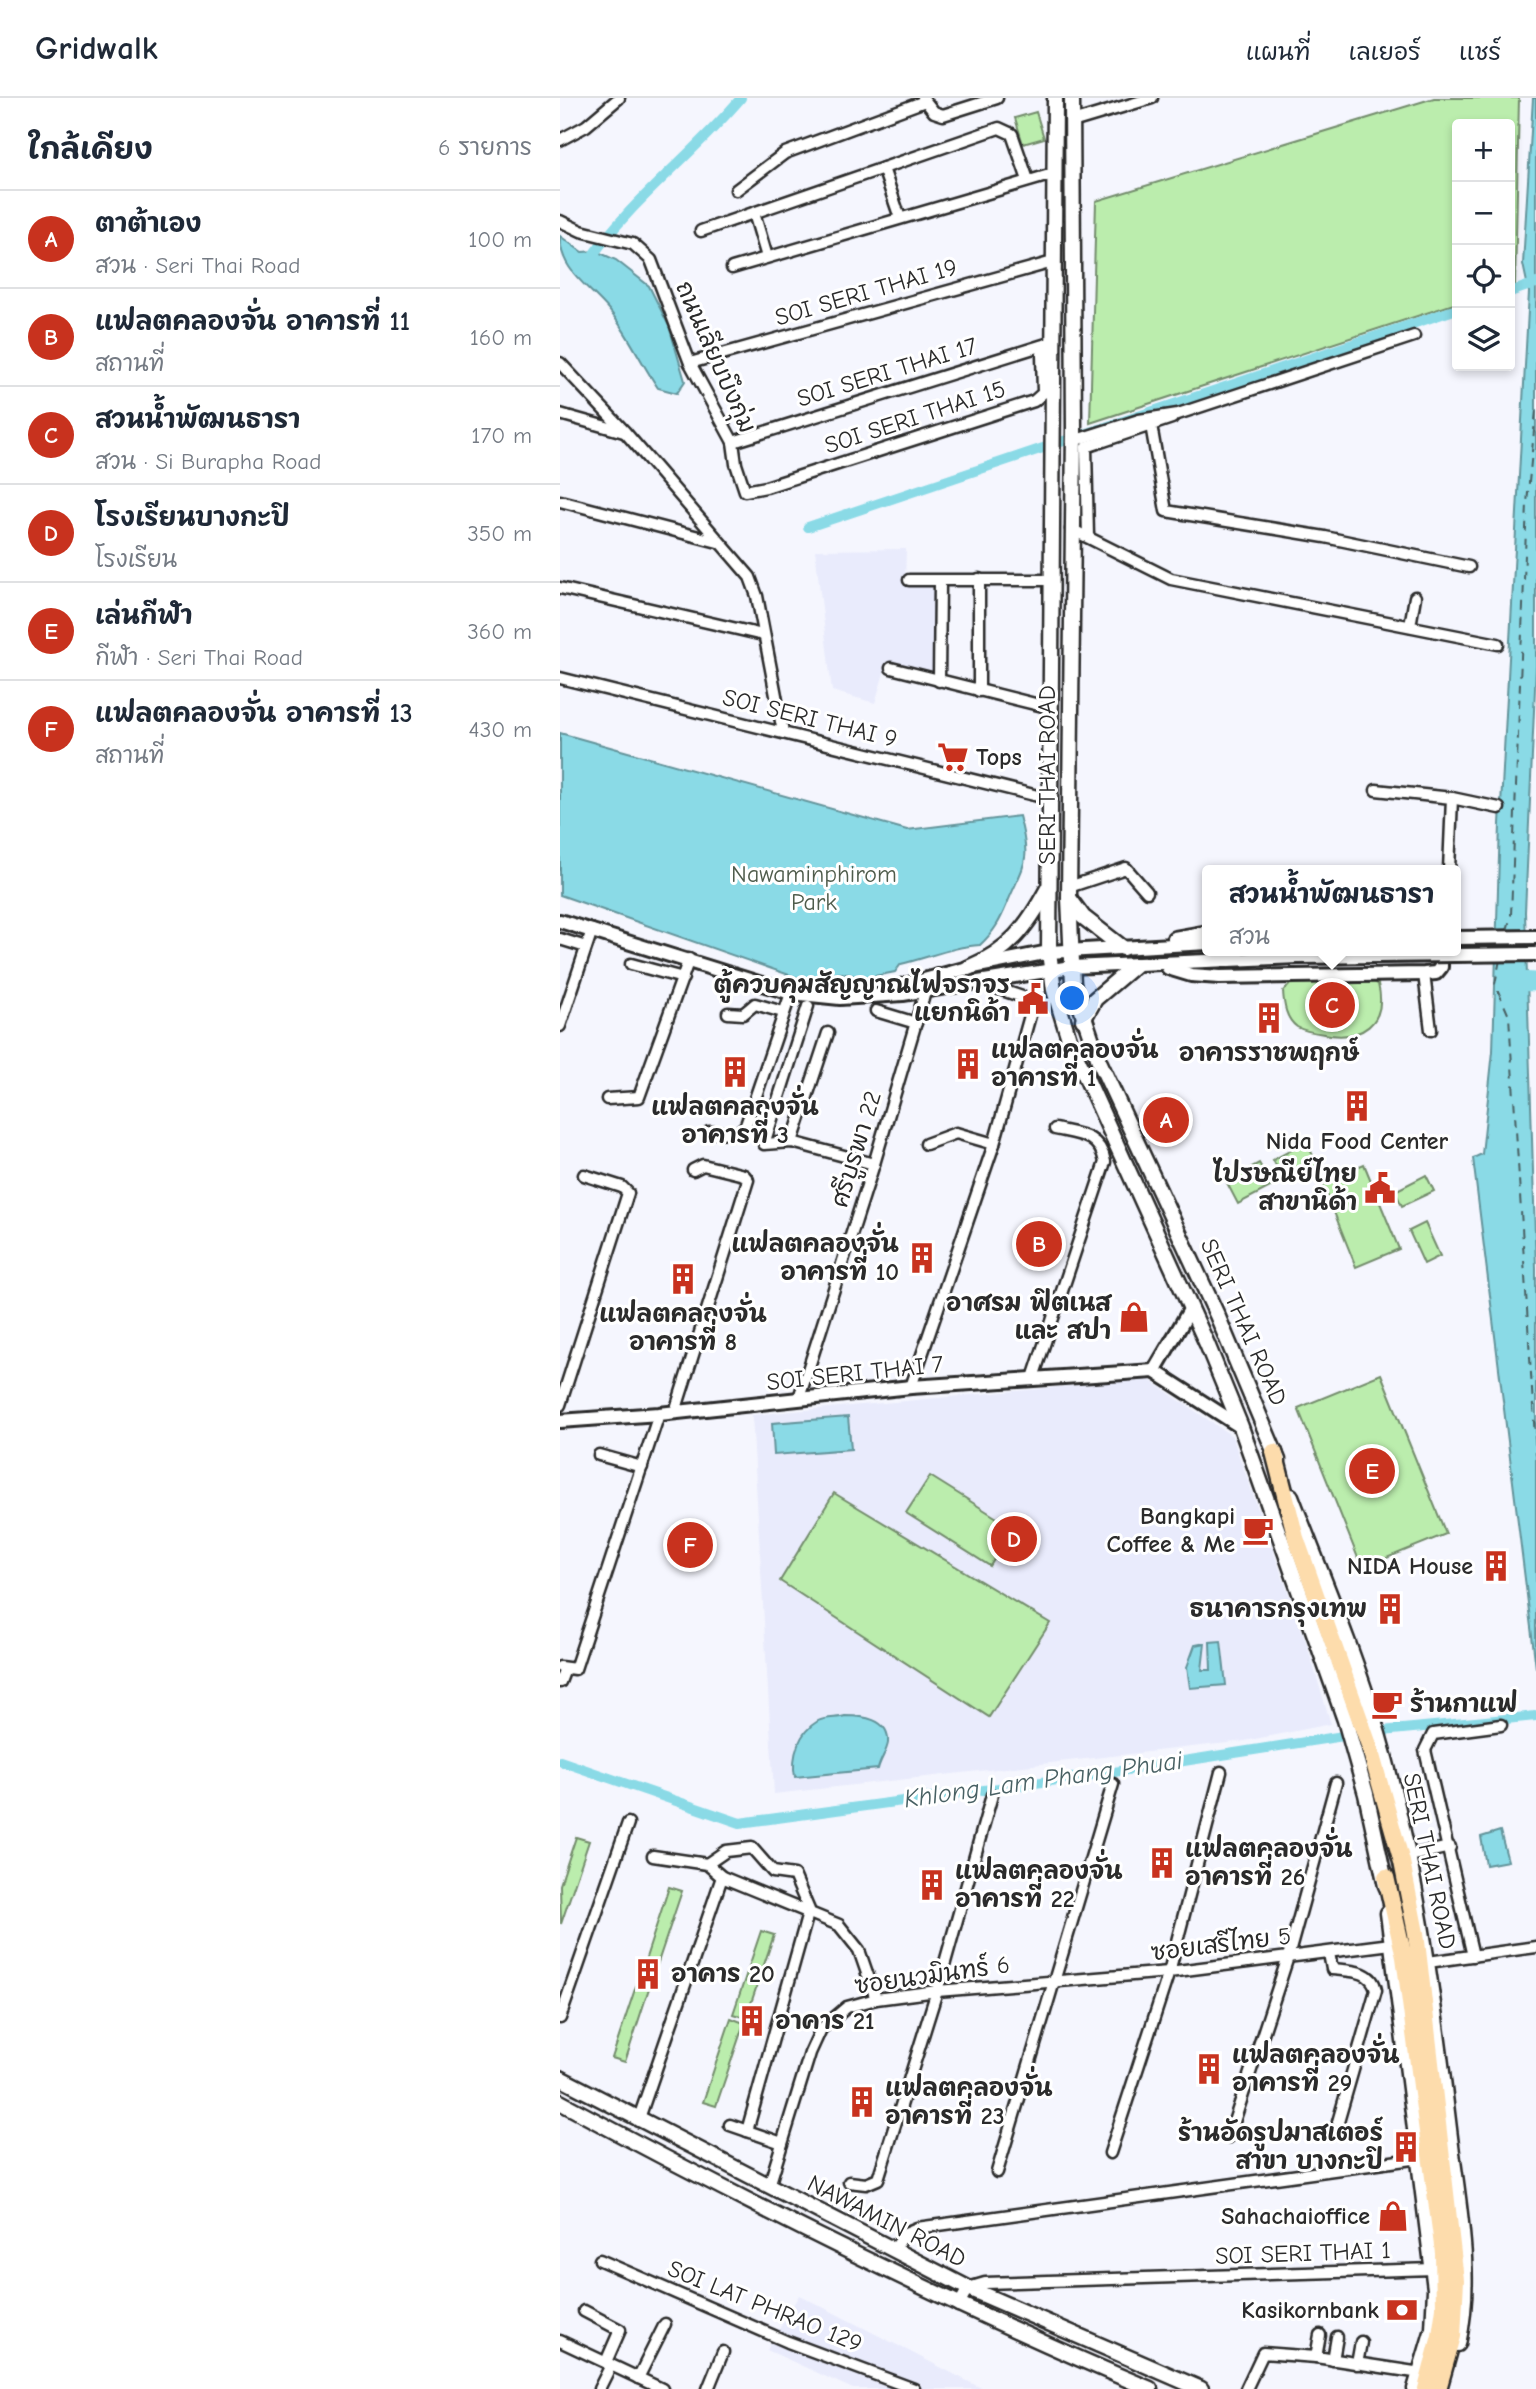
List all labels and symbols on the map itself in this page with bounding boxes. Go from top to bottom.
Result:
street label: SOI SERI THAI 19 [772,253,960,331]
street label: ถนนเลียบบึงกุ่ม [666,276,763,439]
street label: SOI SERI THAI 17 [794,331,980,413]
street label: SOI SERI THAI 15 [821,375,1009,459]
street label: SOI SERI THAI 9 [720,683,900,753]
street label: SERI THAI ROAD [1033,685,1061,865]
supermarket icon: Tops [936,740,970,774]
place label: Tops [976,743,1022,771]
park label: Nawaminphirom Park [731,860,897,916]
place label: ตู้ควบคุมสัญญาณไฟจราจร แยกนิด้า [713,968,1010,1027]
pin: C [1309,979,1355,1031]
your location [1055,981,1089,1015]
public building icon: ตู้ควบคุมสัญญาณไฟจราจร แยกนิด้า [1016,982,1050,1016]
building icon: อาคารราชพฤกษ์ [1252,1001,1286,1035]
place label: แฟลตคลองจั่น อาคารที่ 1 [991,1027,1159,1092]
place label: อาคารราชพฤกษ์ [1179,1036,1360,1070]
building icon: แฟลตคลองจั่น อาคารที่ 1 [951,1047,985,1081]
building icon: แฟลตคลองจั่น อาคารที่ 3 [718,1055,752,1089]
place label: แฟลตคลองจั่น อาคารที่ 3 [651,1084,819,1149]
street label: ศรีบูรพา 22 [824,1087,891,1212]
building icon: Nida Food Center [1340,1089,1374,1123]
pin: A [1143,1094,1189,1146]
place label: Nida Food Center [1266,1127,1449,1155]
place label: ไปรษณีย์ไทย สาขานิด้า [1212,1157,1357,1216]
public building icon: ไปรษณีย์ไทย สาขานิด้า [1363,1171,1397,1205]
pin: B [1016,1218,1062,1270]
place label: แฟลตคลองจั่น อาคารที่ 10 [731,1221,899,1286]
street label: SERI THAI ROAD [1195,1234,1293,1410]
building icon: แฟลตคลองจั่น อาคารที่ 10 [905,1241,939,1275]
building icon: แฟลตคลองจั่น อาคารที่ 8 [666,1262,700,1296]
place label: อาศรม ฟิตเนส และ สปา [946,1288,1112,1345]
place label: แฟลตคลองจั่น อาคารที่ 8 [599,1291,767,1356]
shop icon: อาศรม ฟิตเนส และ สปา [1117,1300,1151,1334]
street label: SOI SERI THAI 7 [765,1350,945,1396]
pin: E [1349,1445,1395,1497]
place label: Bangkapi Coffee & Me [1107,1502,1235,1558]
pin: D [991,1513,1037,1565]
cafe icon: Bangkapi Coffee & Me [1241,1513,1275,1547]
pin: F [667,1519,713,1571]
building icon: NIDA House [1479,1549,1513,1583]
place label: NIDA House [1347,1552,1473,1580]
building icon: ธนาคารกรุงเทพ [1373,1592,1407,1626]
place label: ธนาคารกรุงเทพ [1190,1595,1367,1627]
cafe icon: ร้านกาแฟ [1370,1687,1404,1721]
place label: ร้านกาแฟ [1410,1687,1518,1718]
water label: Khlong Lam Phang Phuai [902,1745,1185,1814]
street label: SERI THAI ROAD [1398,1770,1462,1952]
place label: แฟลตคลองจั่น อาคารที่ 26 [1185,1826,1353,1891]
building icon: แฟลตคลองจั่น อาคารที่ 26 [1145,1846,1179,1880]
place label: แฟลตคลองจั่น อาคารที่ 22 [955,1848,1123,1913]
building icon: แฟลตคลองจั่น อาคารที่ 22 [915,1868,949,1902]
street label: ซอยเสรีไทย 5 [1149,1920,1293,1966]
street label: ซอยนวมินทร์ 6 [852,1948,1011,2000]
building icon: อาคาร 20 [631,1957,665,1991]
place label: อาคาร 20 [671,1960,775,1988]
building icon: อาคาร 21 [735,2004,769,2038]
place label: อาคาร 21 [775,2007,874,2035]
place label: แฟลตคลองจั่น อาคารที่ 29 [1232,2032,1400,2097]
building icon: แฟลตคลองจั่น อาคารที่ 29 [1192,2052,1226,2086]
place label: แฟลตคลองจั่น อาคารที่ 23 [885,2065,1053,2130]
building icon: แฟลตคลองจั่น อาคารที่ 23 [845,2085,879,2119]
place label: ร้านอัดรูปมาสเตอร์ สาขา บางกะปิ [1178,2116,1383,2175]
building icon: ร้านอัดรูปมาสเตอร์ สาขา บางกะปิ [1389,2130,1423,2164]
street label: NAWAMIN ROAD [803,2169,971,2273]
shop icon: Sahachaioffice [1376,2199,1410,2233]
place label: Sahachaioffice [1221,2202,1370,2230]
street label: SOI SERI THAI 1 [1215,2236,1391,2270]
street label: SOI LAT PHRAO 129 [664,2254,866,2358]
bank icon: Kasikornbank [1385,2293,1419,2327]
place label: Kasikornbank [1241,2296,1379,2324]

